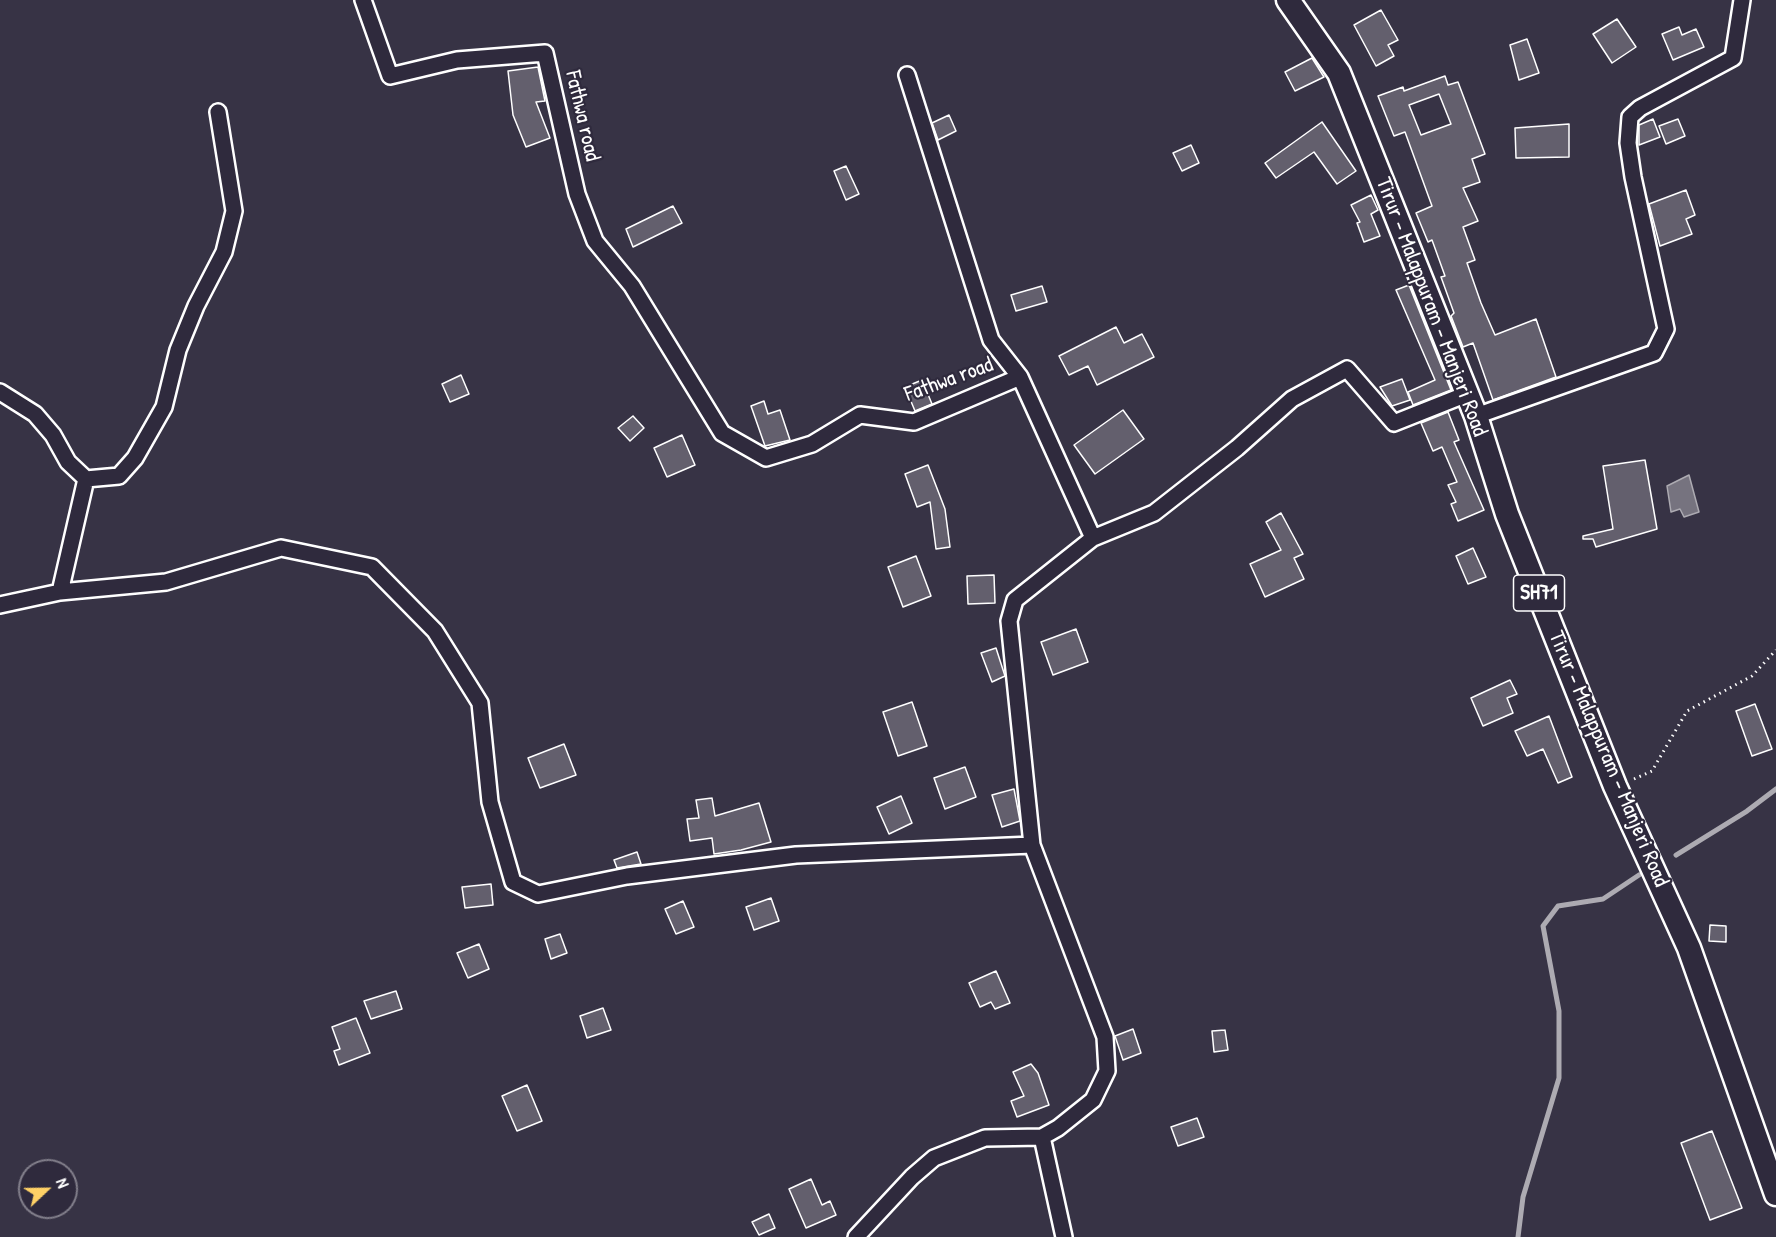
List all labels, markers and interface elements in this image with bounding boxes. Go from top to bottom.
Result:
street label: Fathwa road [559,68,605,164]
street label: Tirur - Malappuram - Manjeri Road [1369,174,1493,440]
street label: Fathwa road [901,352,997,408]
road number: SH71 [1514,575,1564,611]
street label: Tirur - Malappuram - Manjeri Road [1542,627,1674,891]
north arrow [18,1159,78,1219]
text: N [51,1175,75,1191]

